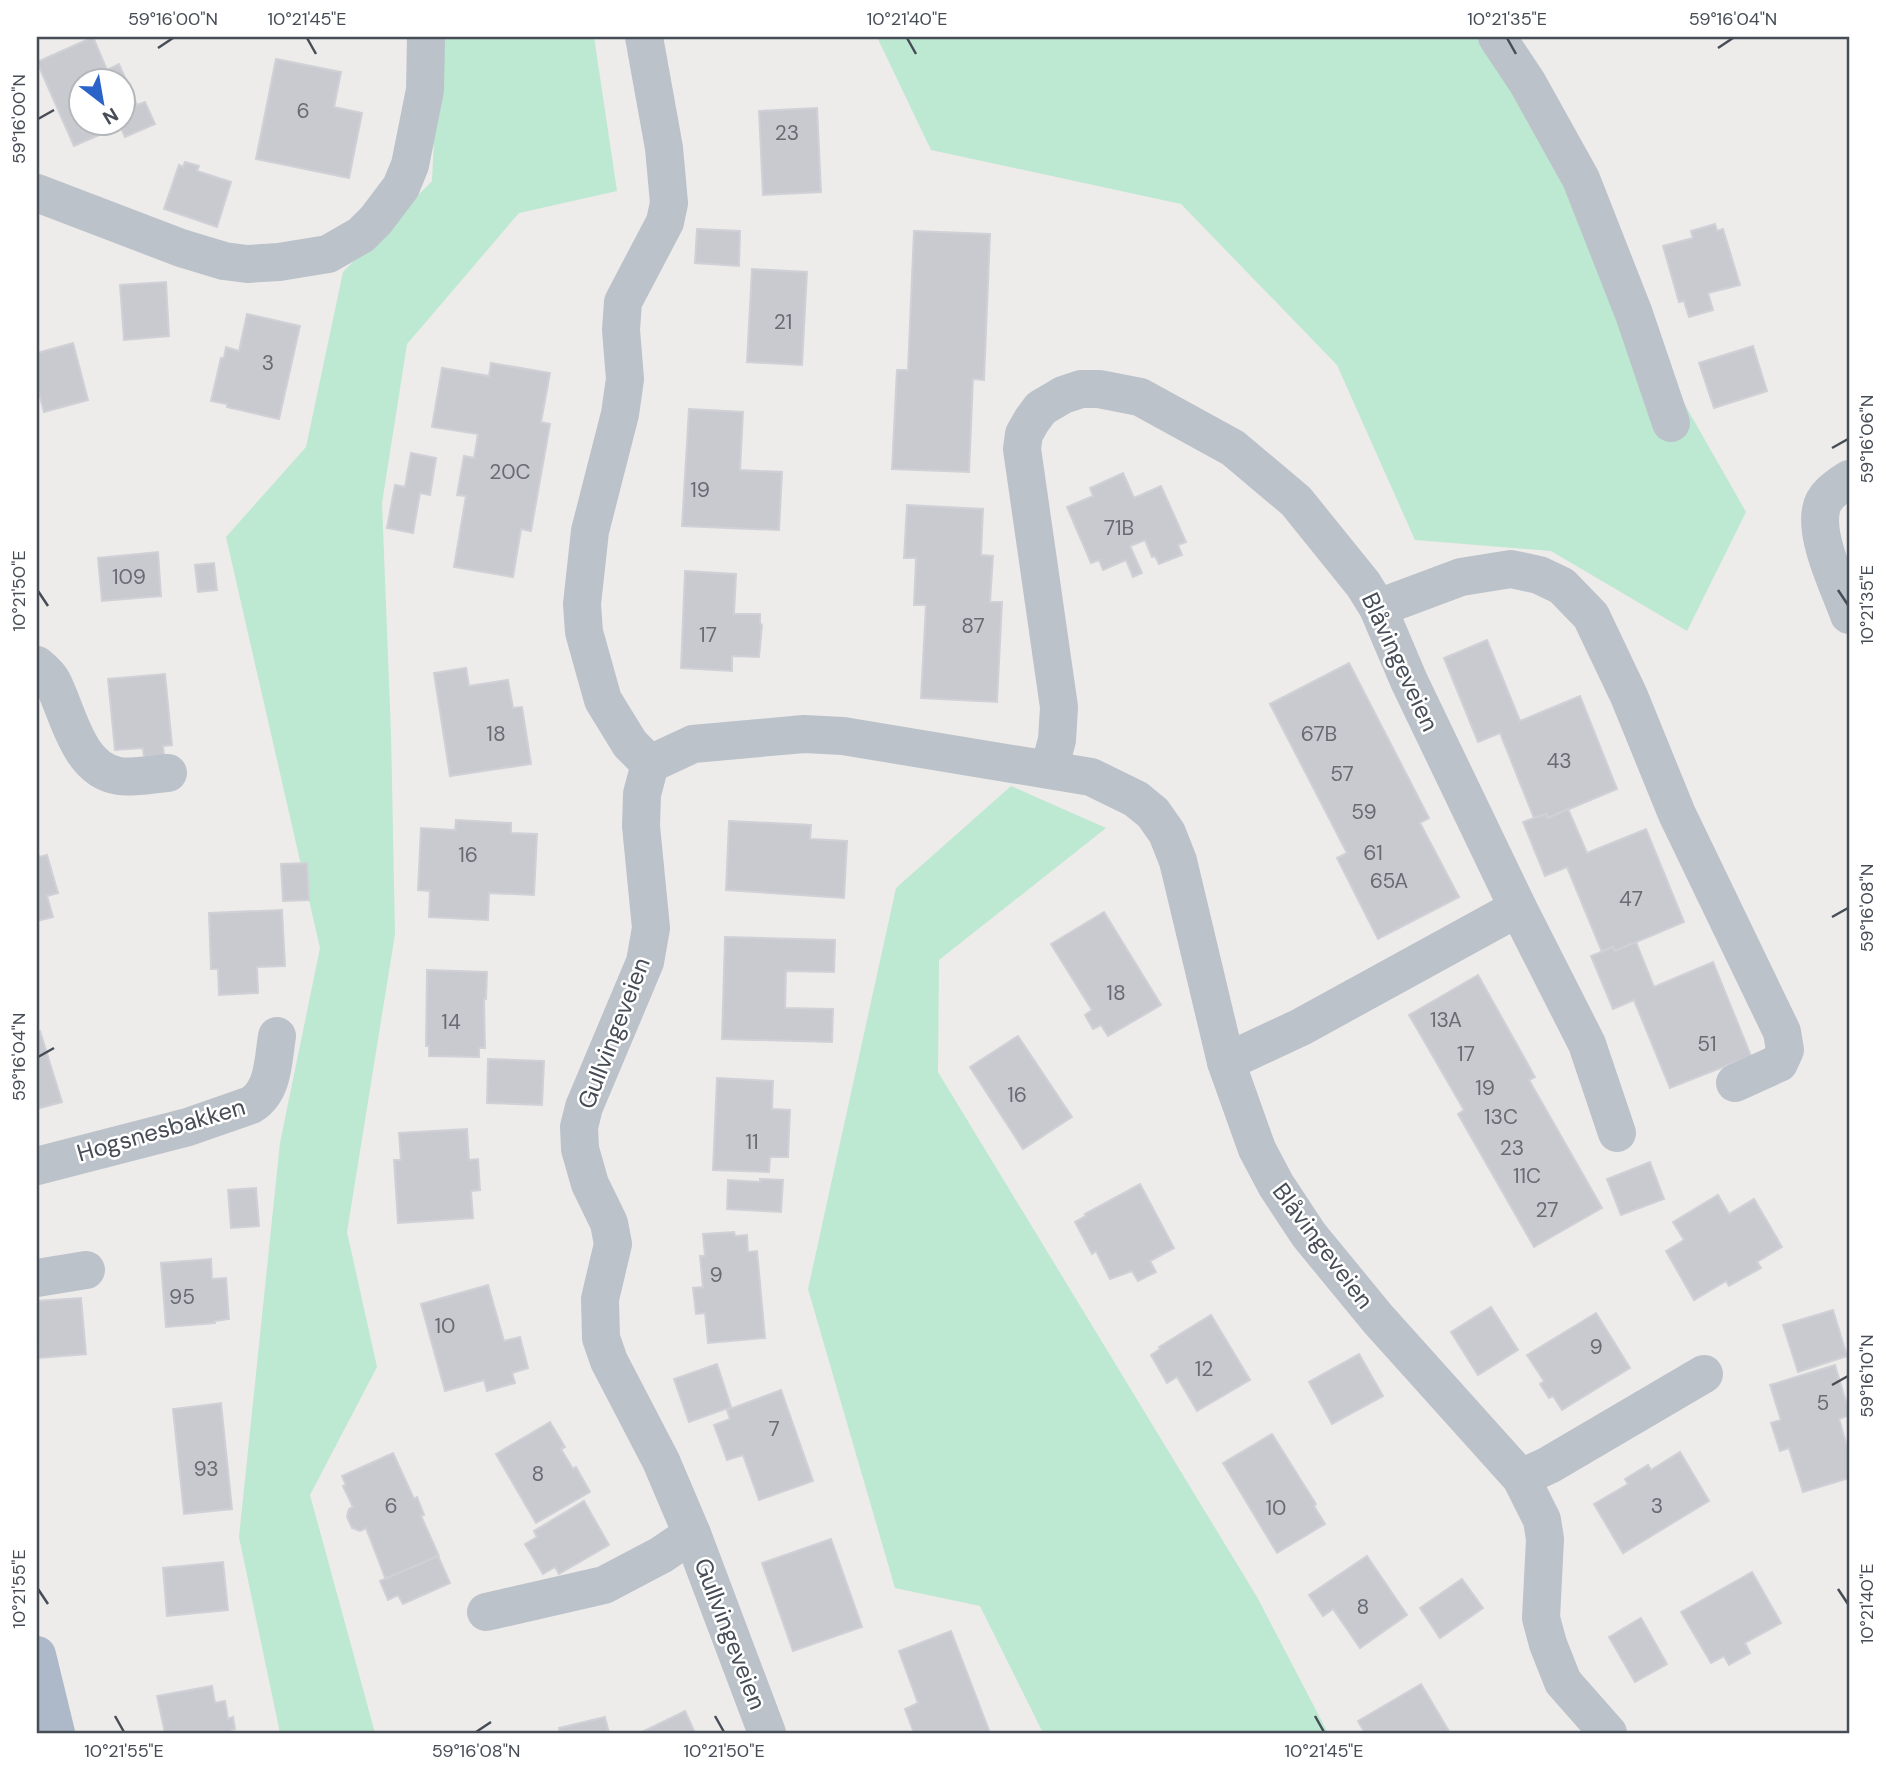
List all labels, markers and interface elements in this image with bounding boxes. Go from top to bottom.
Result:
text: 59°16'00"N [128,7,218,31]
text: 10°21'45"E [267,7,347,31]
text: 10°21'40"E [867,7,947,31]
text: 10°21'35"E [1467,7,1547,31]
text: 59°16'04"N [1689,7,1777,31]
north arrow [66,66,136,136]
text: 59°16'00"N [7,74,31,164]
house number: 6 [296,97,310,125]
text: N [98,102,123,130]
house number: 23 [775,119,799,147]
house number: 21 [774,308,792,336]
house number: 3 [262,349,274,377]
text: 59°16'06"N [1855,394,1879,484]
house number: 20C [489,458,531,486]
house number: 19 [690,476,710,504]
house number: 71B [1104,514,1134,542]
text: 10°21'50"E [7,550,31,632]
house number: 109 [112,563,146,591]
text: 10°21'35"E [1855,565,1879,645]
street label: Blåvingeveien [1355,587,1446,736]
house number: 87 [961,612,985,640]
house number: 17 [699,621,717,649]
house number: 18 [486,720,506,748]
house number: 67B [1301,720,1337,748]
house number: 43 [1546,747,1572,775]
house number: 57 [1330,760,1354,788]
house number: 59 [1351,798,1377,826]
house number: 61 [1363,839,1383,867]
house number: 16 [458,841,478,869]
text: 59°16'08"N [1855,864,1879,952]
house number: 65A [1370,867,1408,895]
house number: 47 [1619,885,1643,913]
street label: Gullvingeveien [570,953,657,1113]
house number: 18 [1106,979,1126,1007]
house number: 13A [1430,1006,1462,1034]
house number: 14 [441,1008,461,1036]
text: 59°16'04"N [7,1013,31,1101]
house number: 51 [1697,1030,1717,1058]
house number: 17 [1457,1040,1475,1068]
house number: 19 [1475,1074,1495,1102]
house number: 16 [1007,1081,1027,1109]
street label: Hogsnesbakken [73,1091,249,1168]
house number: 13C [1484,1103,1518,1131]
house number: 11 [745,1128,759,1156]
house number: 23 [1500,1134,1524,1162]
house number: 11C [1513,1162,1541,1190]
street label: Blåvingeveien [1266,1177,1381,1315]
house number: 27 [1536,1196,1558,1224]
house number: 9 [709,1261,723,1289]
house number: 95 [169,1283,195,1311]
house number: 10 [435,1312,455,1340]
house number: 9 [1589,1333,1603,1361]
text: 59°16'10"N [1855,1334,1879,1418]
house number: 12 [1195,1355,1213,1383]
house number: 5 [1817,1389,1829,1417]
house number: 7 [768,1415,780,1443]
house number: 93 [193,1455,219,1483]
house number: 8 [532,1460,544,1488]
house number: 6 [384,1492,398,1520]
house number: 3 [1651,1492,1663,1520]
house number: 10 [1266,1494,1286,1522]
text: 10°21'55"E [7,1549,31,1629]
street label: Gullvingeveien [687,1554,774,1714]
text: 10°21'40"E [1855,1564,1879,1644]
house number: 8 [1357,1593,1369,1621]
text: 10°21'55"E [84,1739,164,1763]
text: 59°16'08"N [432,1739,520,1763]
text: 10°21'50"E [683,1739,765,1763]
text: 10°21'45"E [1284,1739,1364,1763]

